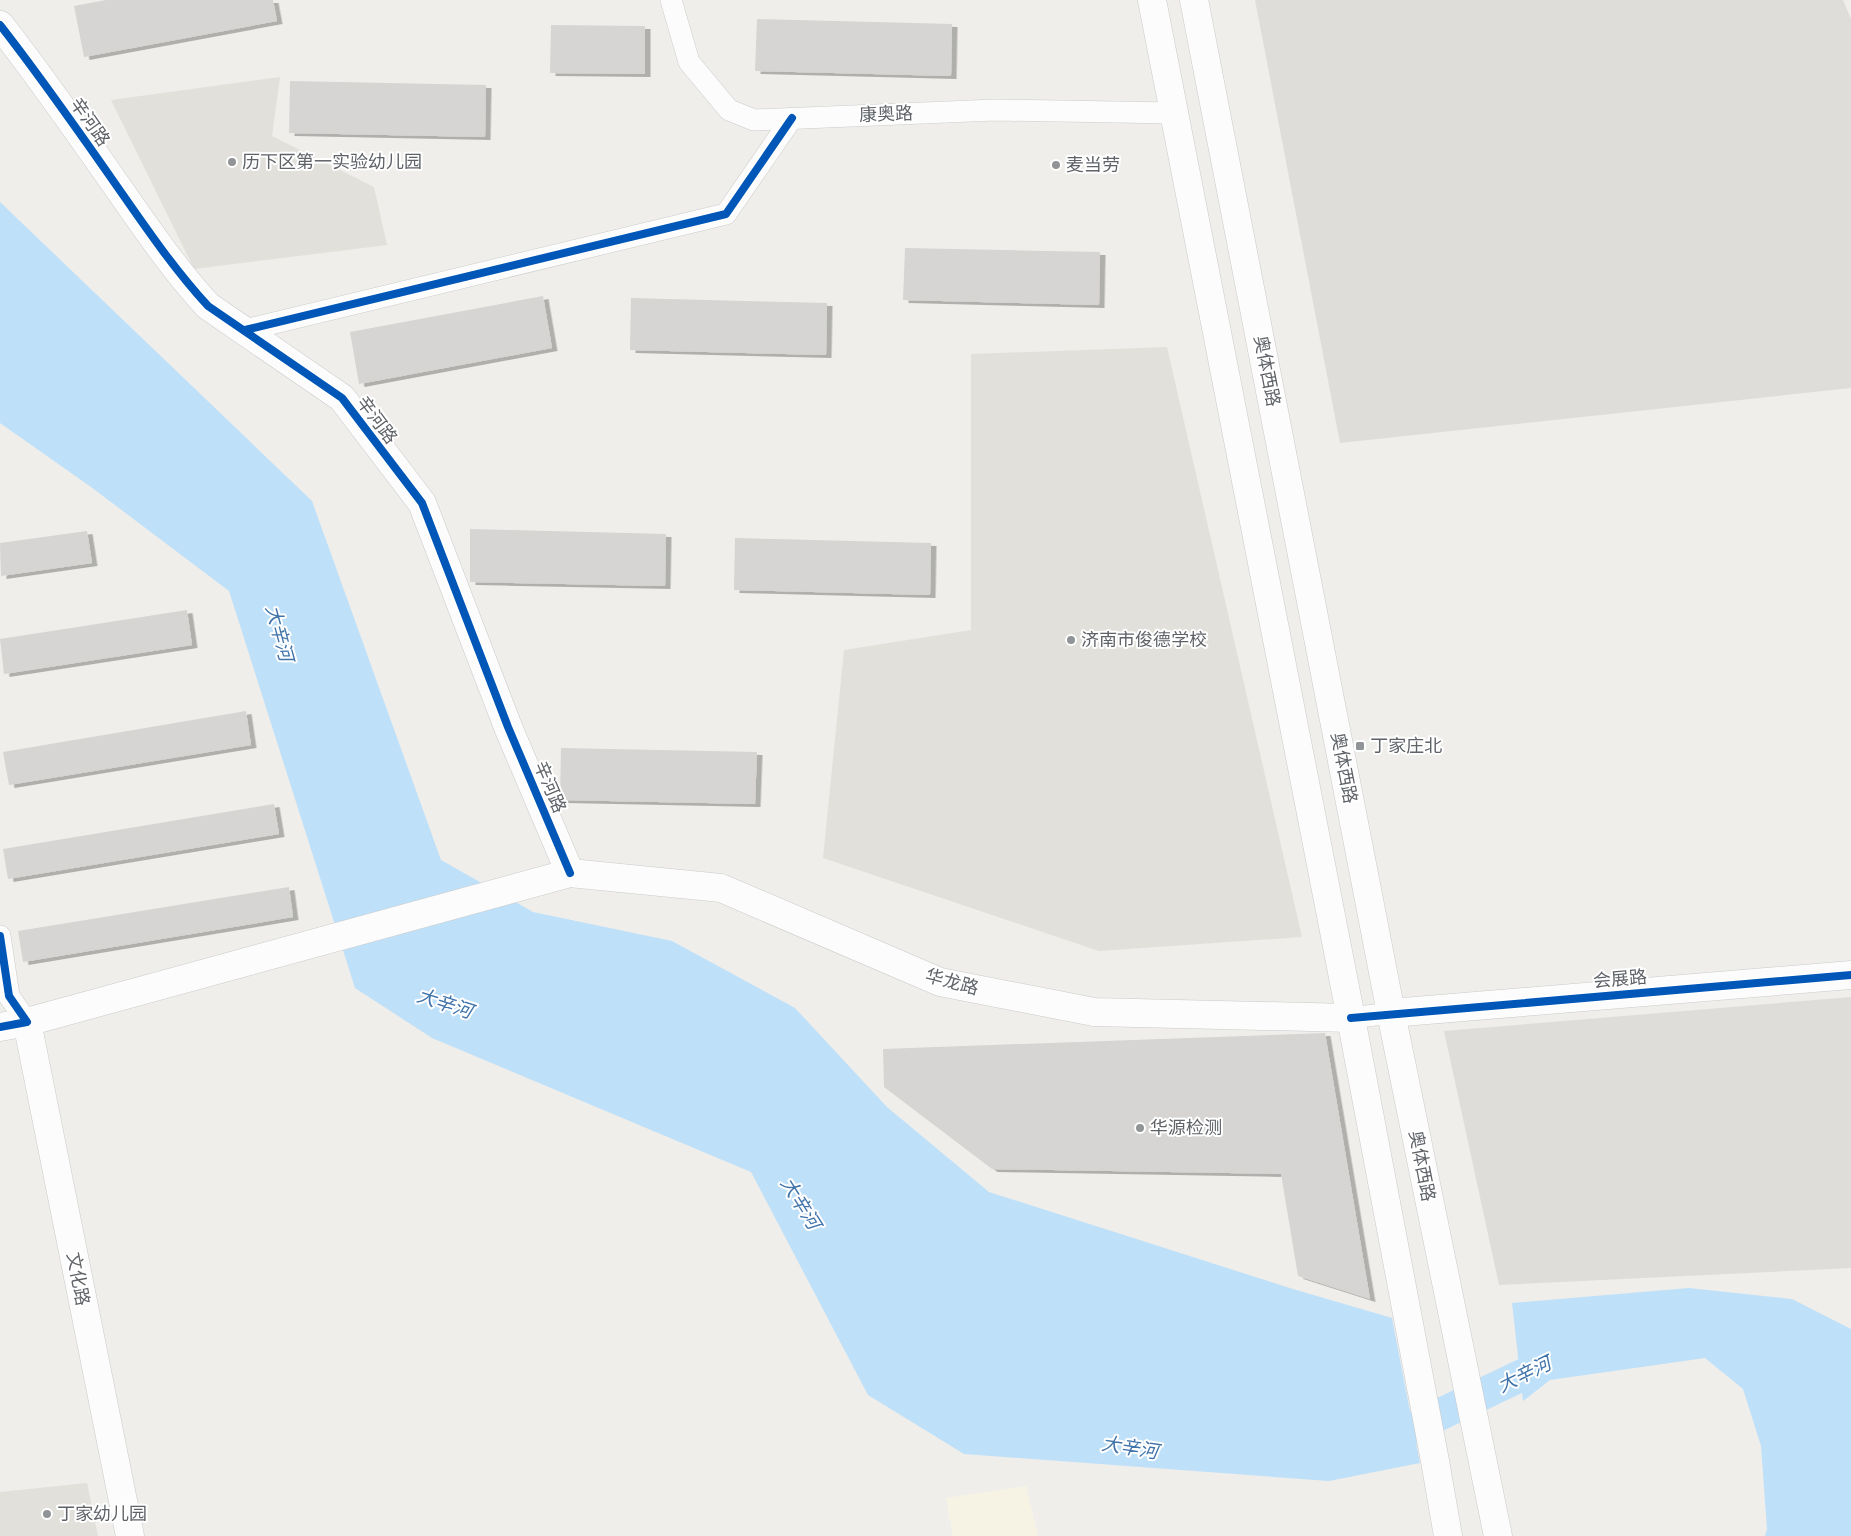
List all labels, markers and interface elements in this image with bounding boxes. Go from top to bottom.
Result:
street label: 辛河路 [65,93,115,151]
street label: 康奥路 [859,101,913,127]
place label: 历下区第一实验幼儿园 [242,150,422,174]
place label: 麦当劳 [1066,153,1120,177]
marker: 历下区第一实验幼儿园 [226,156,238,168]
marker: 麦当劳 [1050,159,1062,171]
street label: 奥体西路 [1248,333,1286,409]
street label: 辛河路 [351,391,403,449]
water label: 大辛河 [259,602,300,668]
place label: 济南市俊德学校 [1081,628,1207,652]
marker: 济南市俊德学校 [1065,634,1077,646]
street label: 奥体西路 [1325,730,1363,806]
place label: 丁家庄北 [1370,734,1442,758]
marker: 丁家庄北 [1354,740,1366,752]
street label: 辛河路 [528,757,572,817]
street label: 华龙路 [923,963,981,1001]
street label: 会展路 [1592,965,1648,993]
water label: 大辛河 [414,983,480,1026]
place label: 华源检测 [1150,1116,1222,1140]
marker: 华源检测 [1134,1122,1146,1134]
street label: 奥体西路 [1403,1128,1441,1204]
water label: 大辛河 [774,1172,828,1238]
street label: 文化路 [61,1250,95,1308]
water label: 大辛河 [1493,1349,1559,1399]
water label: 大辛河 [1100,1431,1164,1466]
place label: 丁家幼儿园 [57,1502,147,1526]
marker: 丁家幼儿园 [41,1508,53,1520]

